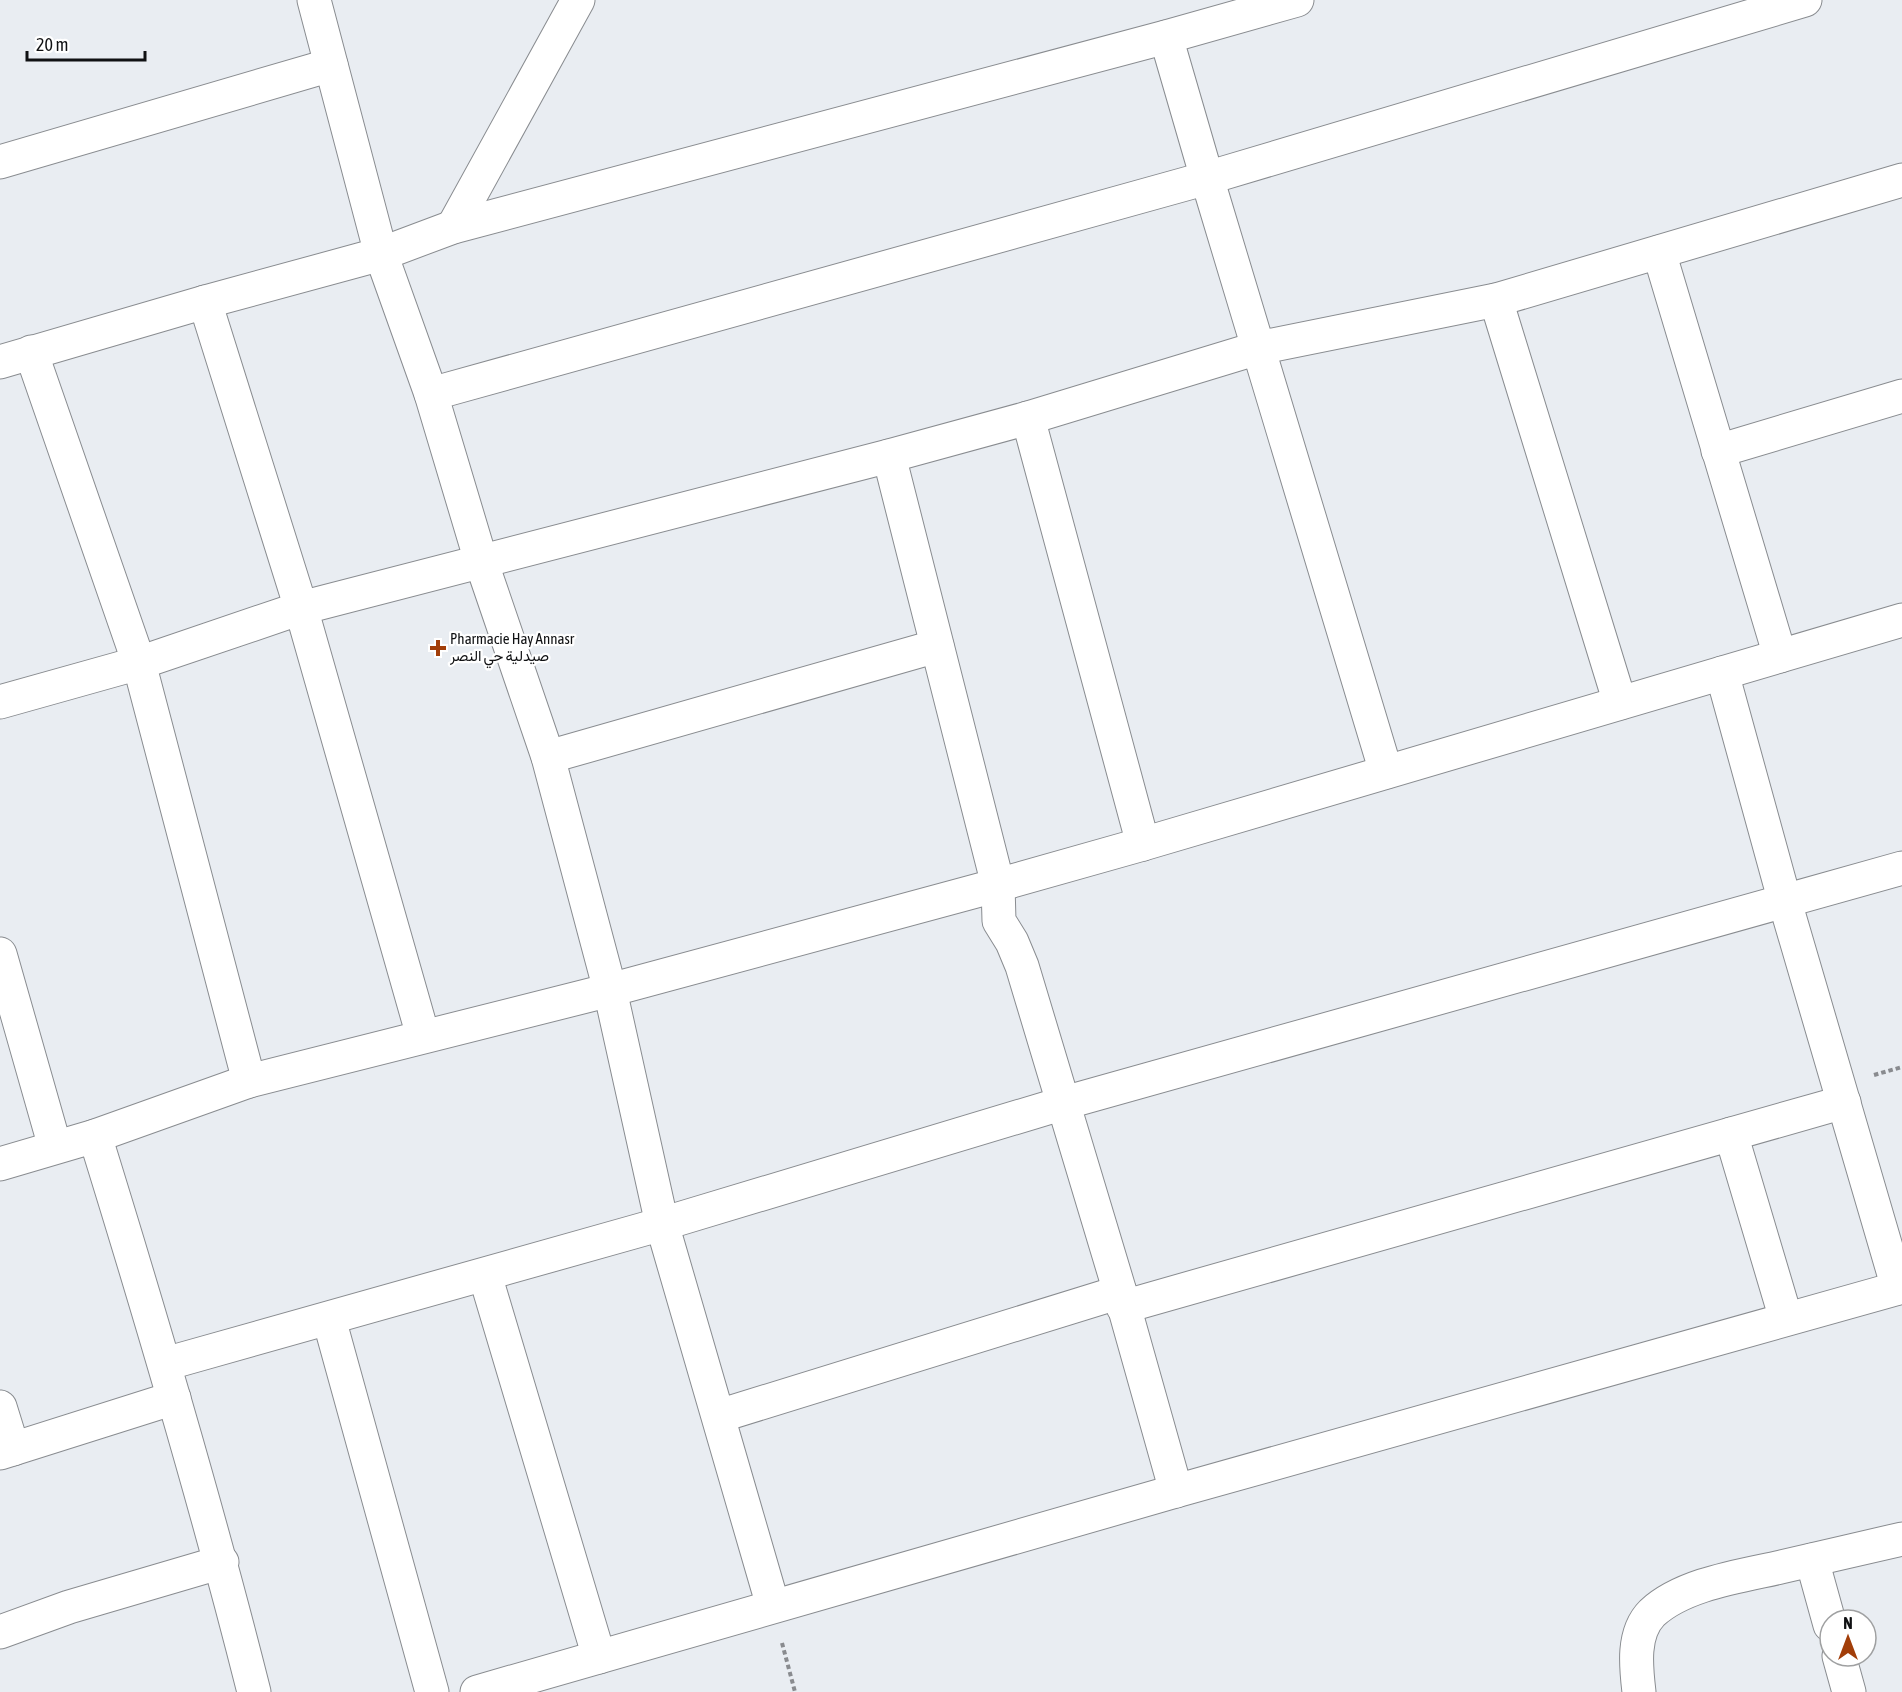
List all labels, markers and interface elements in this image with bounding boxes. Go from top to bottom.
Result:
scale bar [27,24,146,62]
text: 20 m [36,34,68,55]
place label: Pharmacie Hay Annasr صيدلية حي النصر [449,630,575,669]
marker: Pharmacie Hay Annasr صيدلية حي النصر [431,641,445,655]
north arrow [1818,1608,1878,1668]
text: N [1843,1614,1853,1632]

